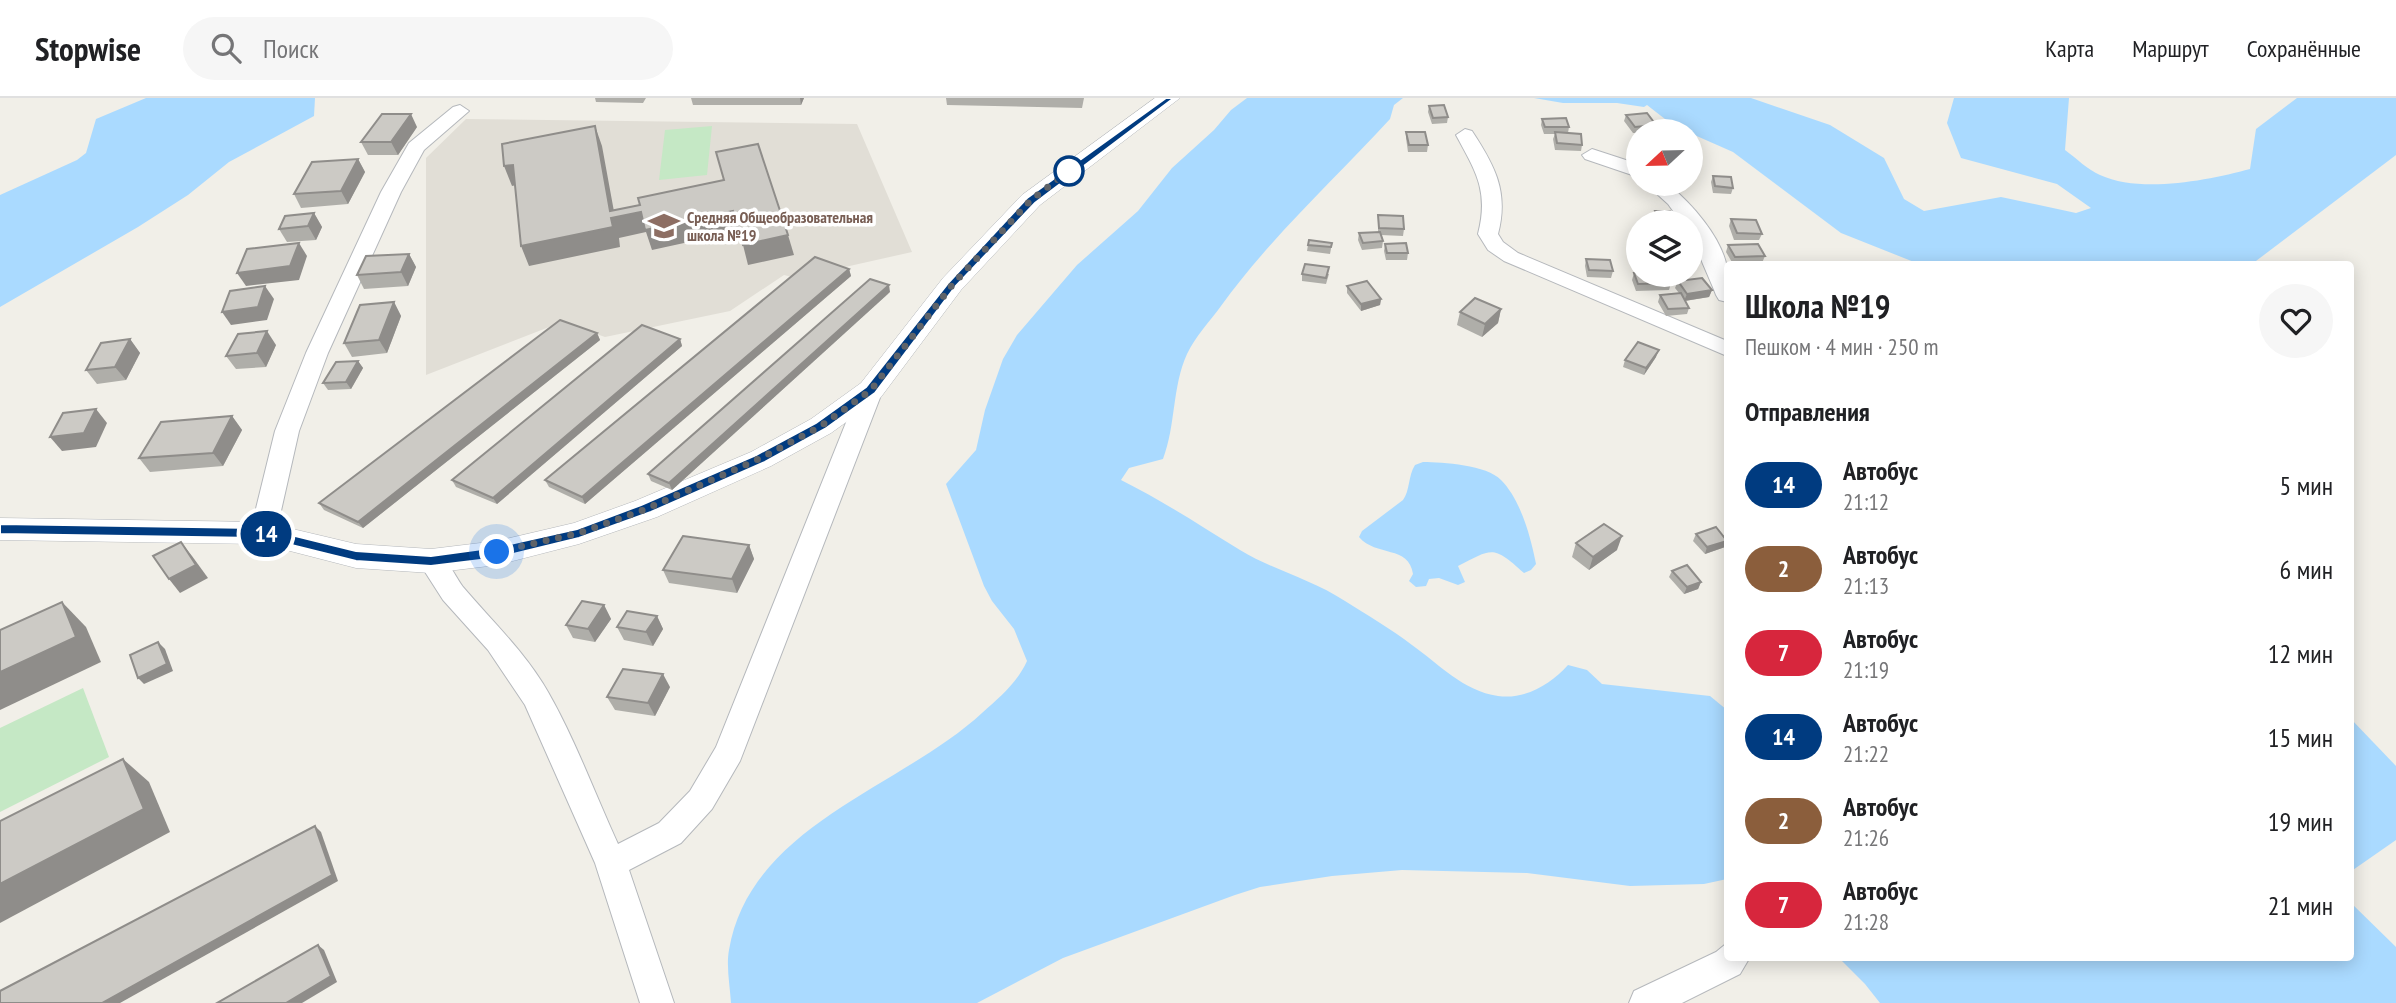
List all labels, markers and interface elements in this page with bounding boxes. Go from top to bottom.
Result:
search box [183,17,673,80]
text: Stopwise [35,27,141,70]
icon: search [207,29,245,67]
text: Поиск [263,32,319,65]
text: Карта [2045,33,2094,64]
text: Маршрут [2132,33,2209,64]
text: Сохранённые [2247,33,2361,64]
north arrow [1626,119,1703,196]
map controls [1626,119,1703,287]
unlabelled marker [1054,156,1084,186]
place label: Средняя Общеобразовательная школа №19 [687,207,873,245]
school or university icon: Средняя Общеобразовательная школа №19 [647,209,681,243]
button: layers [1626,210,1703,287]
text: Школа №19 [1745,284,1891,327]
button: heart [2259,284,2333,358]
text: Пешком · 4 мин · 250 m [1745,332,1938,361]
text: Отправления [1745,395,1870,428]
text: Автобус [1843,454,1918,487]
text: 14 [1772,469,1795,500]
text: 5 мин [2280,469,2333,502]
text: 21:12 [1843,487,1889,516]
line badge: 14 [234,511,298,557]
text: 14 [255,518,277,549]
your location [479,534,514,569]
text: Автобус [1843,538,1918,571]
text: 2 [1778,553,1789,584]
text: 6 мин [2280,553,2333,586]
text: 21:13 [1843,571,1889,600]
text: Автобус [1843,622,1918,655]
text: 7 [1778,637,1789,668]
text: 12 мин [2268,637,2333,670]
text: 21:19 [1843,655,1889,684]
text: Автобус [1843,706,1918,739]
text: 14 [1772,721,1795,752]
text: 15 мин [2268,721,2333,754]
text: 21:22 [1843,739,1889,768]
text: Автобус [1843,790,1918,823]
text: 2 [1778,805,1789,836]
text: 19 мин [2268,805,2333,838]
text: 21:26 [1843,823,1889,852]
text: Автобус [1843,874,1918,907]
text: 7 [1778,889,1789,920]
text: 21 мин [2268,889,2333,922]
text: 21:28 [1843,907,1889,936]

